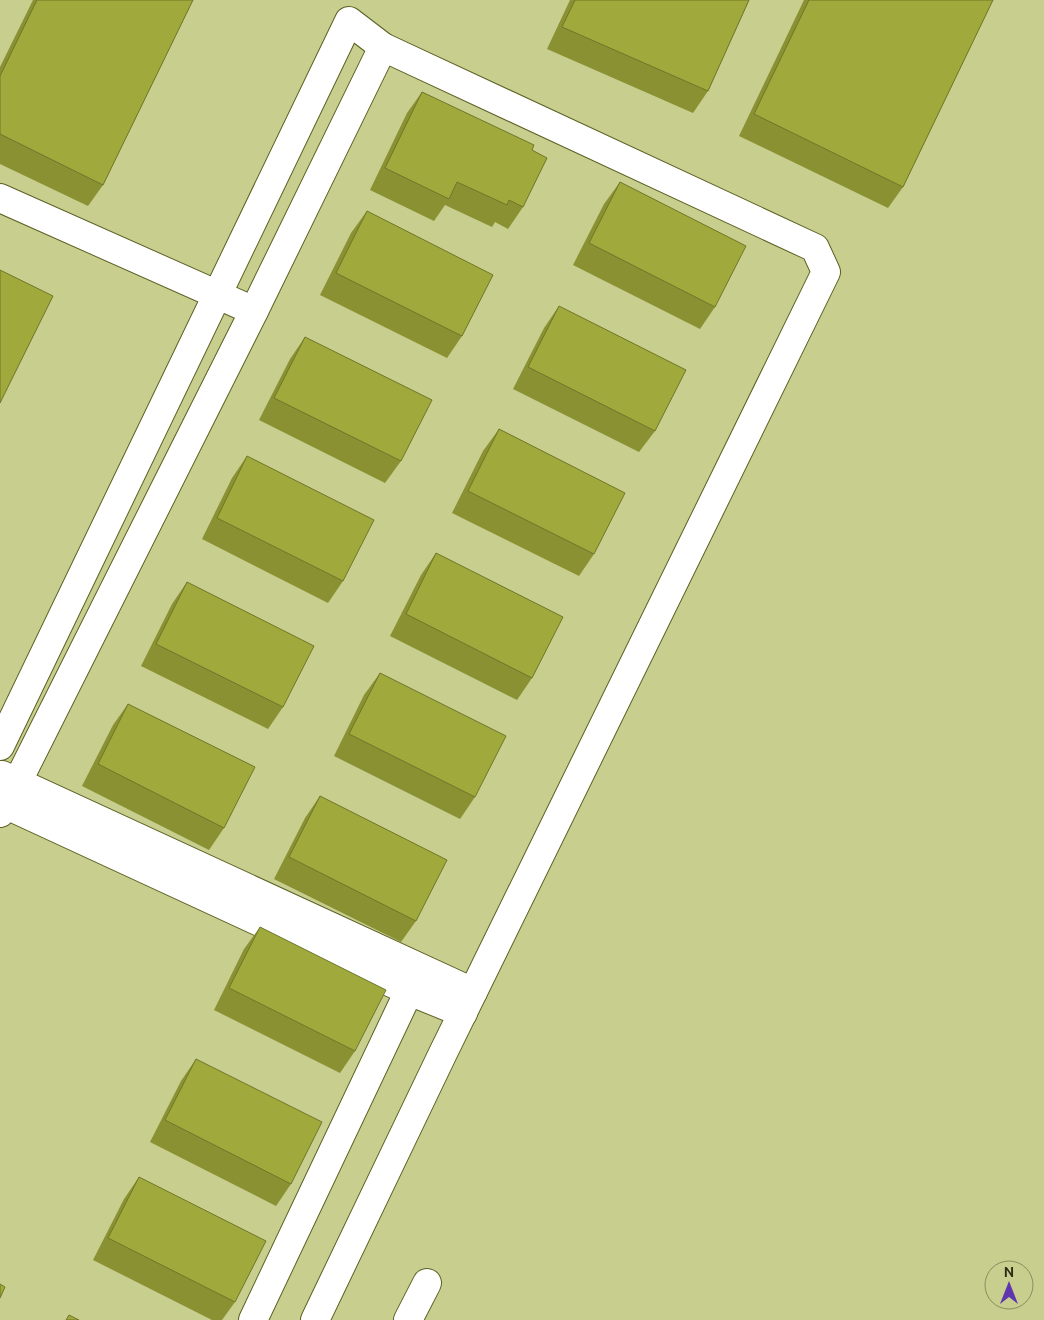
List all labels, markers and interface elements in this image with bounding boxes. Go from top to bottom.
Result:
north arrow [984,1260,1034,1310]
text: N [1004,1264,1014,1280]

